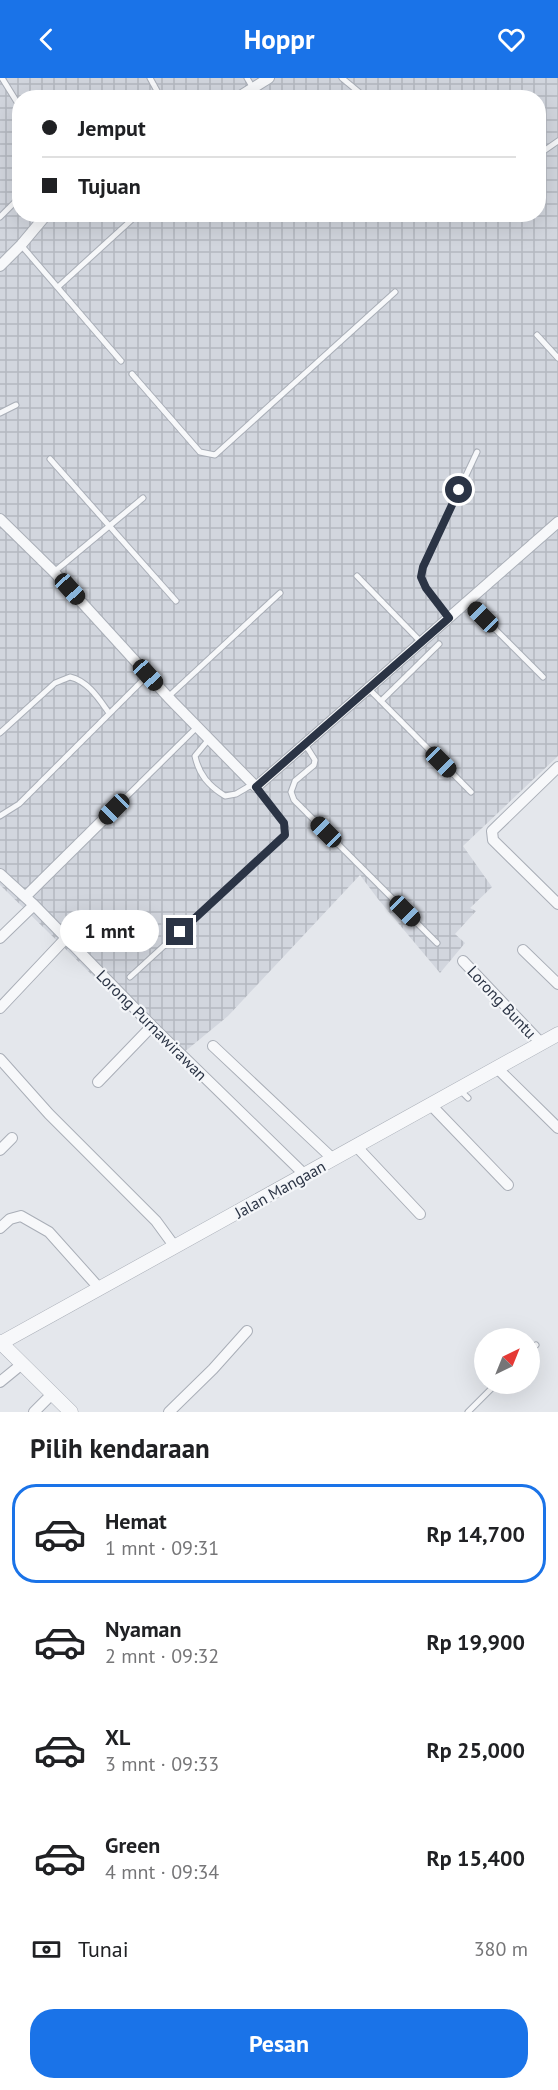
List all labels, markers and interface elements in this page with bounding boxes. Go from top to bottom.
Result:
text: Hoppr [244,22,314,56]
icon: back [30,23,63,56]
icon: heart [495,23,528,56]
text: Jemput [78,114,146,142]
text: Tujuan [78,172,141,200]
route start [445,476,472,503]
car [51,570,89,608]
car [464,598,502,636]
car [129,656,167,694]
car [422,743,460,781]
car [95,790,133,828]
car [307,813,345,851]
car [386,892,424,930]
callout: 1 mnt [60,911,159,953]
text: 1 mnt [84,918,135,944]
route end [166,918,193,945]
street label: Lorong Buntu [463,961,541,1043]
street label: Lorong Purnawirawan [92,965,212,1085]
street label: Jalan Mangaan [230,1156,329,1223]
north arrow [474,1328,540,1394]
map controls [474,1328,540,1394]
text: Pilih kendaraan [30,1431,210,1465]
icon: car [33,1507,87,1561]
text: Hemat [105,1507,167,1535]
text: Rp 14,700 [426,1520,525,1548]
text: 1 mnt · 09:31 [105,1535,219,1561]
icon: car [33,1615,87,1669]
text: Nyaman [105,1615,182,1643]
text: Rp 19,900 [426,1628,525,1656]
text: 2 mnt · 09:32 [105,1643,219,1669]
icon: car [33,1723,87,1777]
text: XL [105,1723,130,1751]
text: Rp 25,000 [426,1736,525,1764]
text: 3 mnt · 09:33 [105,1751,219,1777]
icon: car [33,1831,87,1885]
text: Green [105,1831,160,1859]
text: Rp 15,400 [426,1844,525,1872]
text: 4 mnt · 09:34 [105,1859,219,1885]
icon: cash [30,1933,63,1966]
text: Tunai [78,1935,129,1963]
text: 380 m [474,1936,528,1962]
button: Pesan [30,2009,528,2078]

